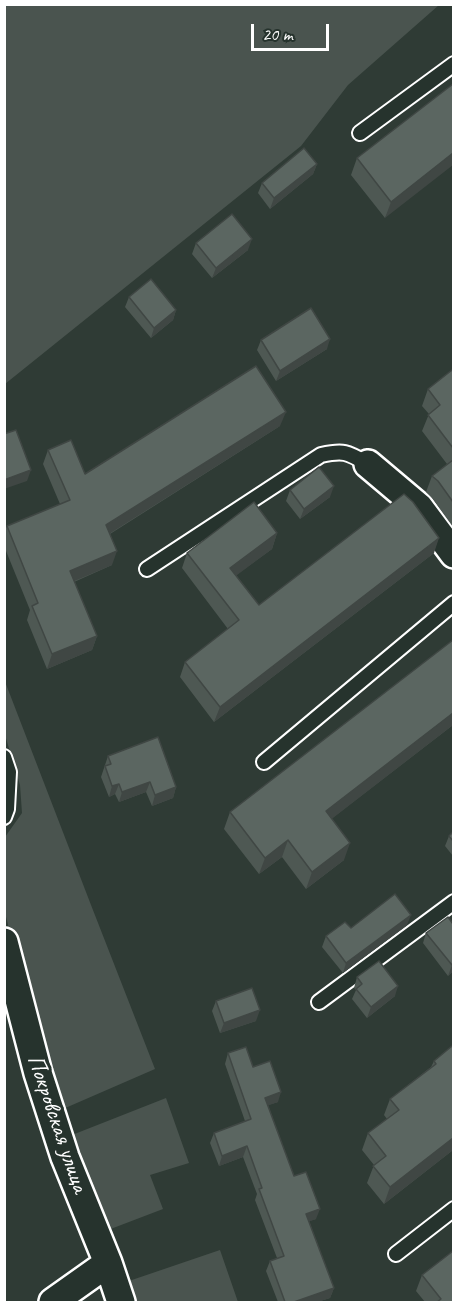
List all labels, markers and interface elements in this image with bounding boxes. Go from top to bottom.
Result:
scale bar [254,12,332,50]
text: 20 m [262,23,293,45]
street label: Покровская улица [20,1051,94,1197]

